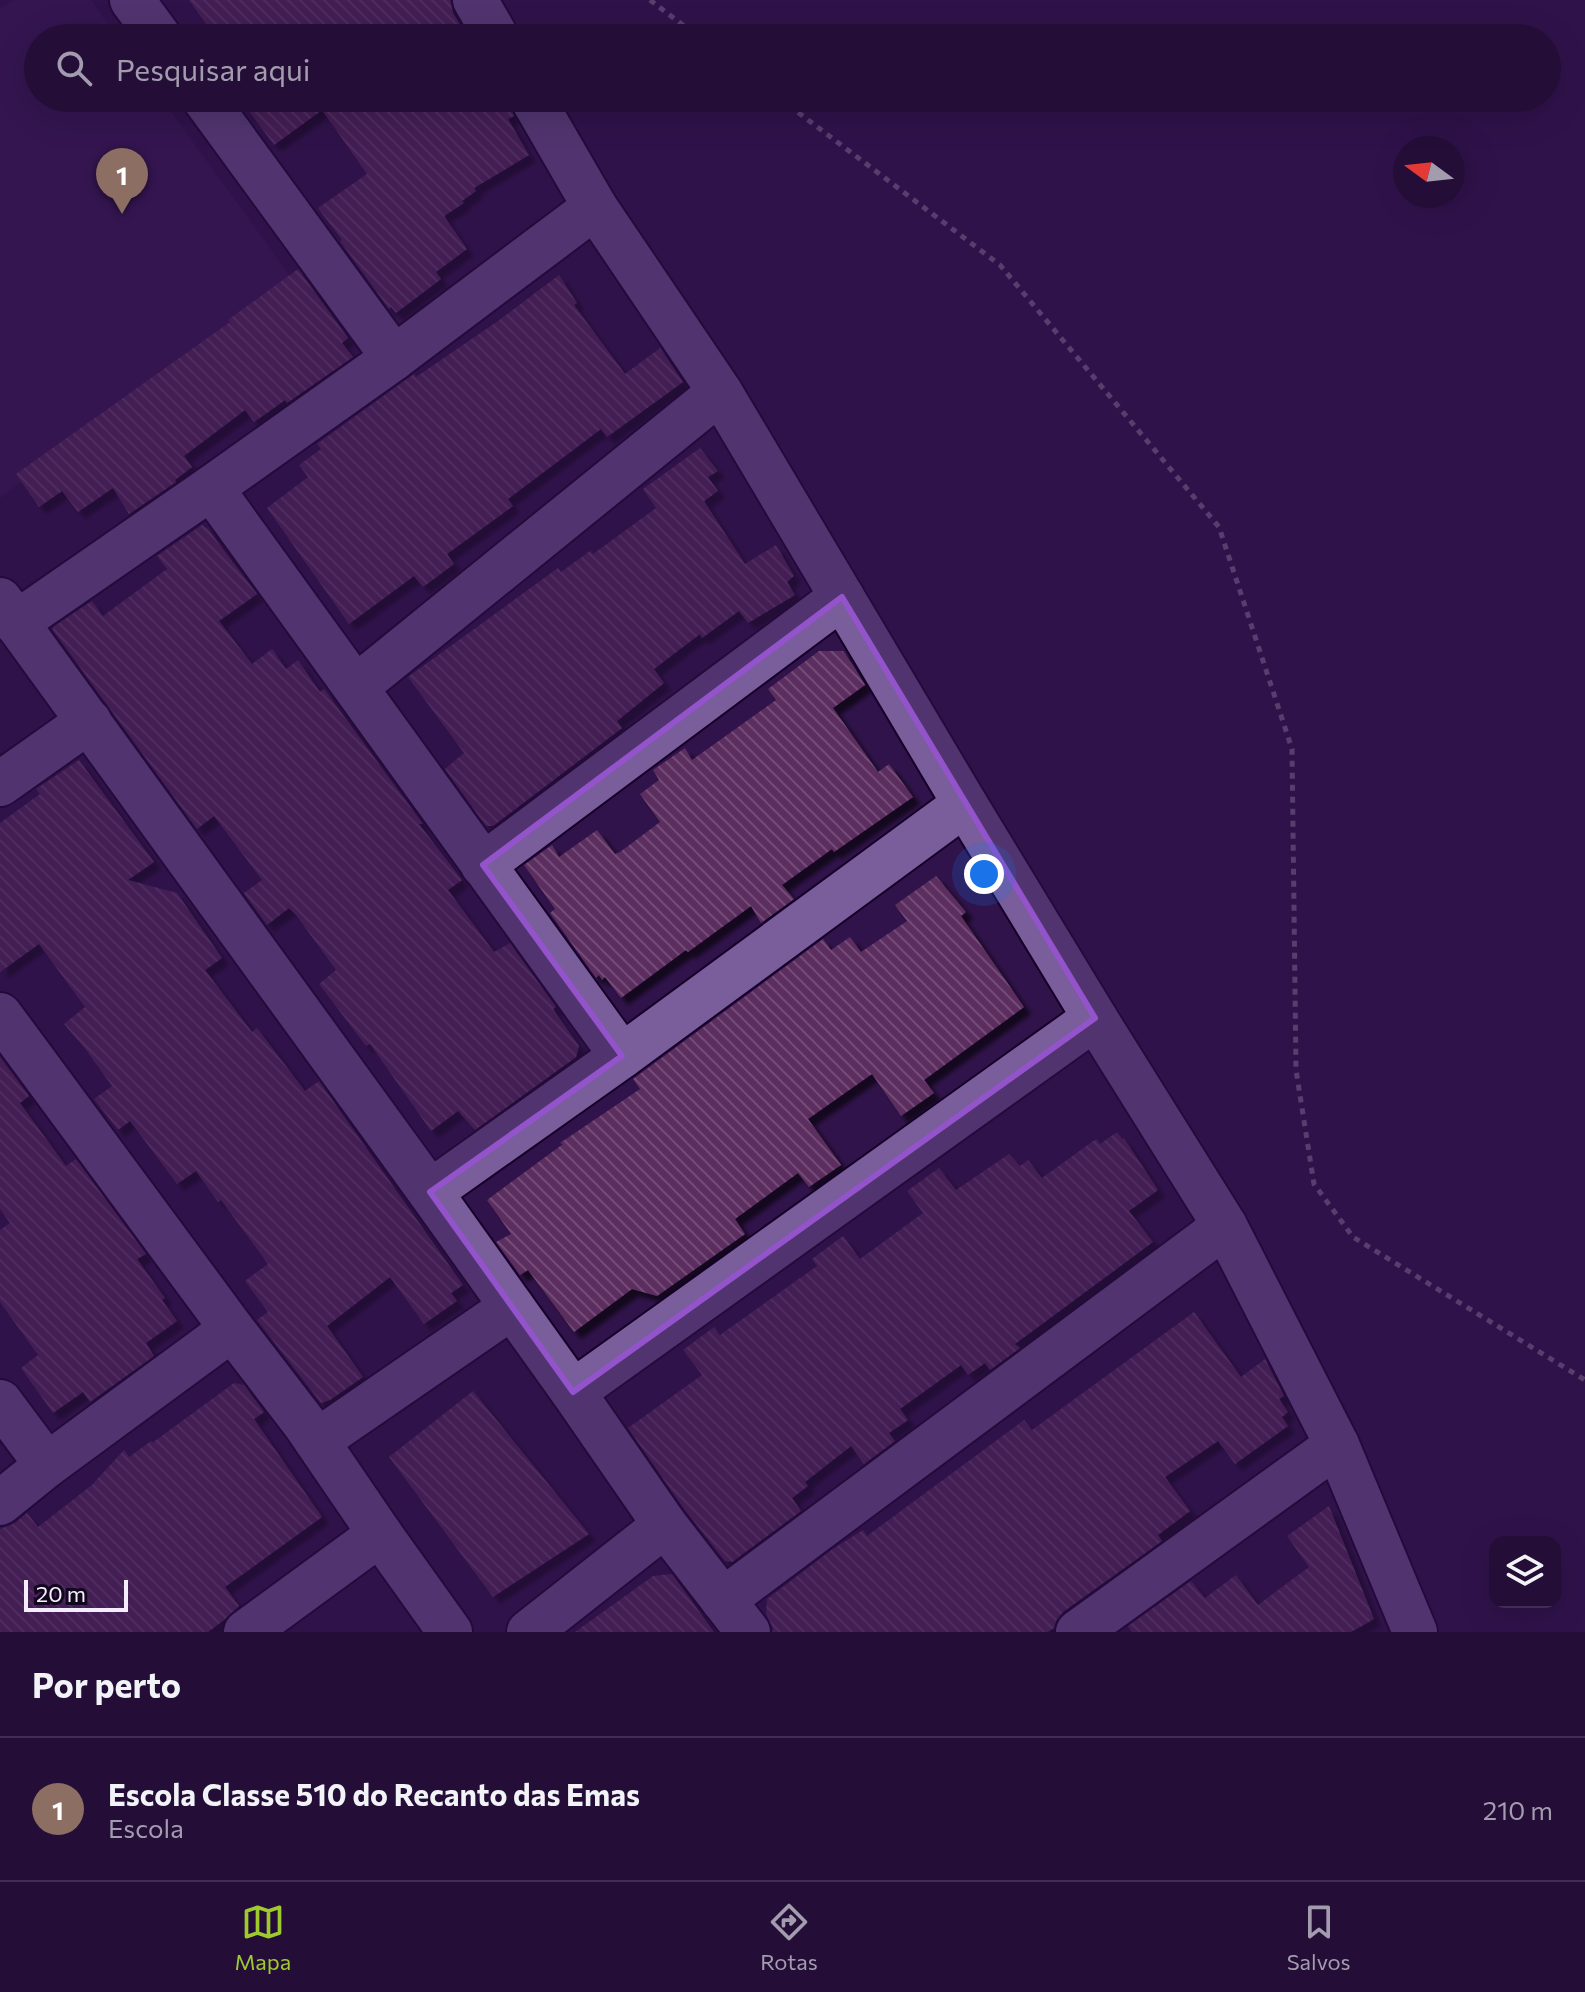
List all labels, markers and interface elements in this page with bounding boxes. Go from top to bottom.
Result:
search box [24,24,1561,112]
icon: search [52,46,96,90]
text: Pesquisar aqui [116,50,311,87]
north arrow [1393,136,1465,208]
pin: 1 [96,148,148,214]
your location [964,854,1004,894]
map controls [1489,1536,1561,1608]
button: layers [1489,1536,1561,1608]
scale bar [24,1576,128,1612]
text: 20 m [36,1580,86,1607]
text: Por perto [32,1663,181,1705]
text: Escola Classe 510 do Recanto das Emas [108,1775,640,1812]
text: 1 [52,1794,64,1825]
text: 210 m [1483,1794,1553,1825]
text: Escola [108,1812,184,1843]
tab: Mapa [234,1900,291,1975]
tab: Rotas [760,1900,818,1975]
tab: Salvos [1287,1900,1351,1975]

